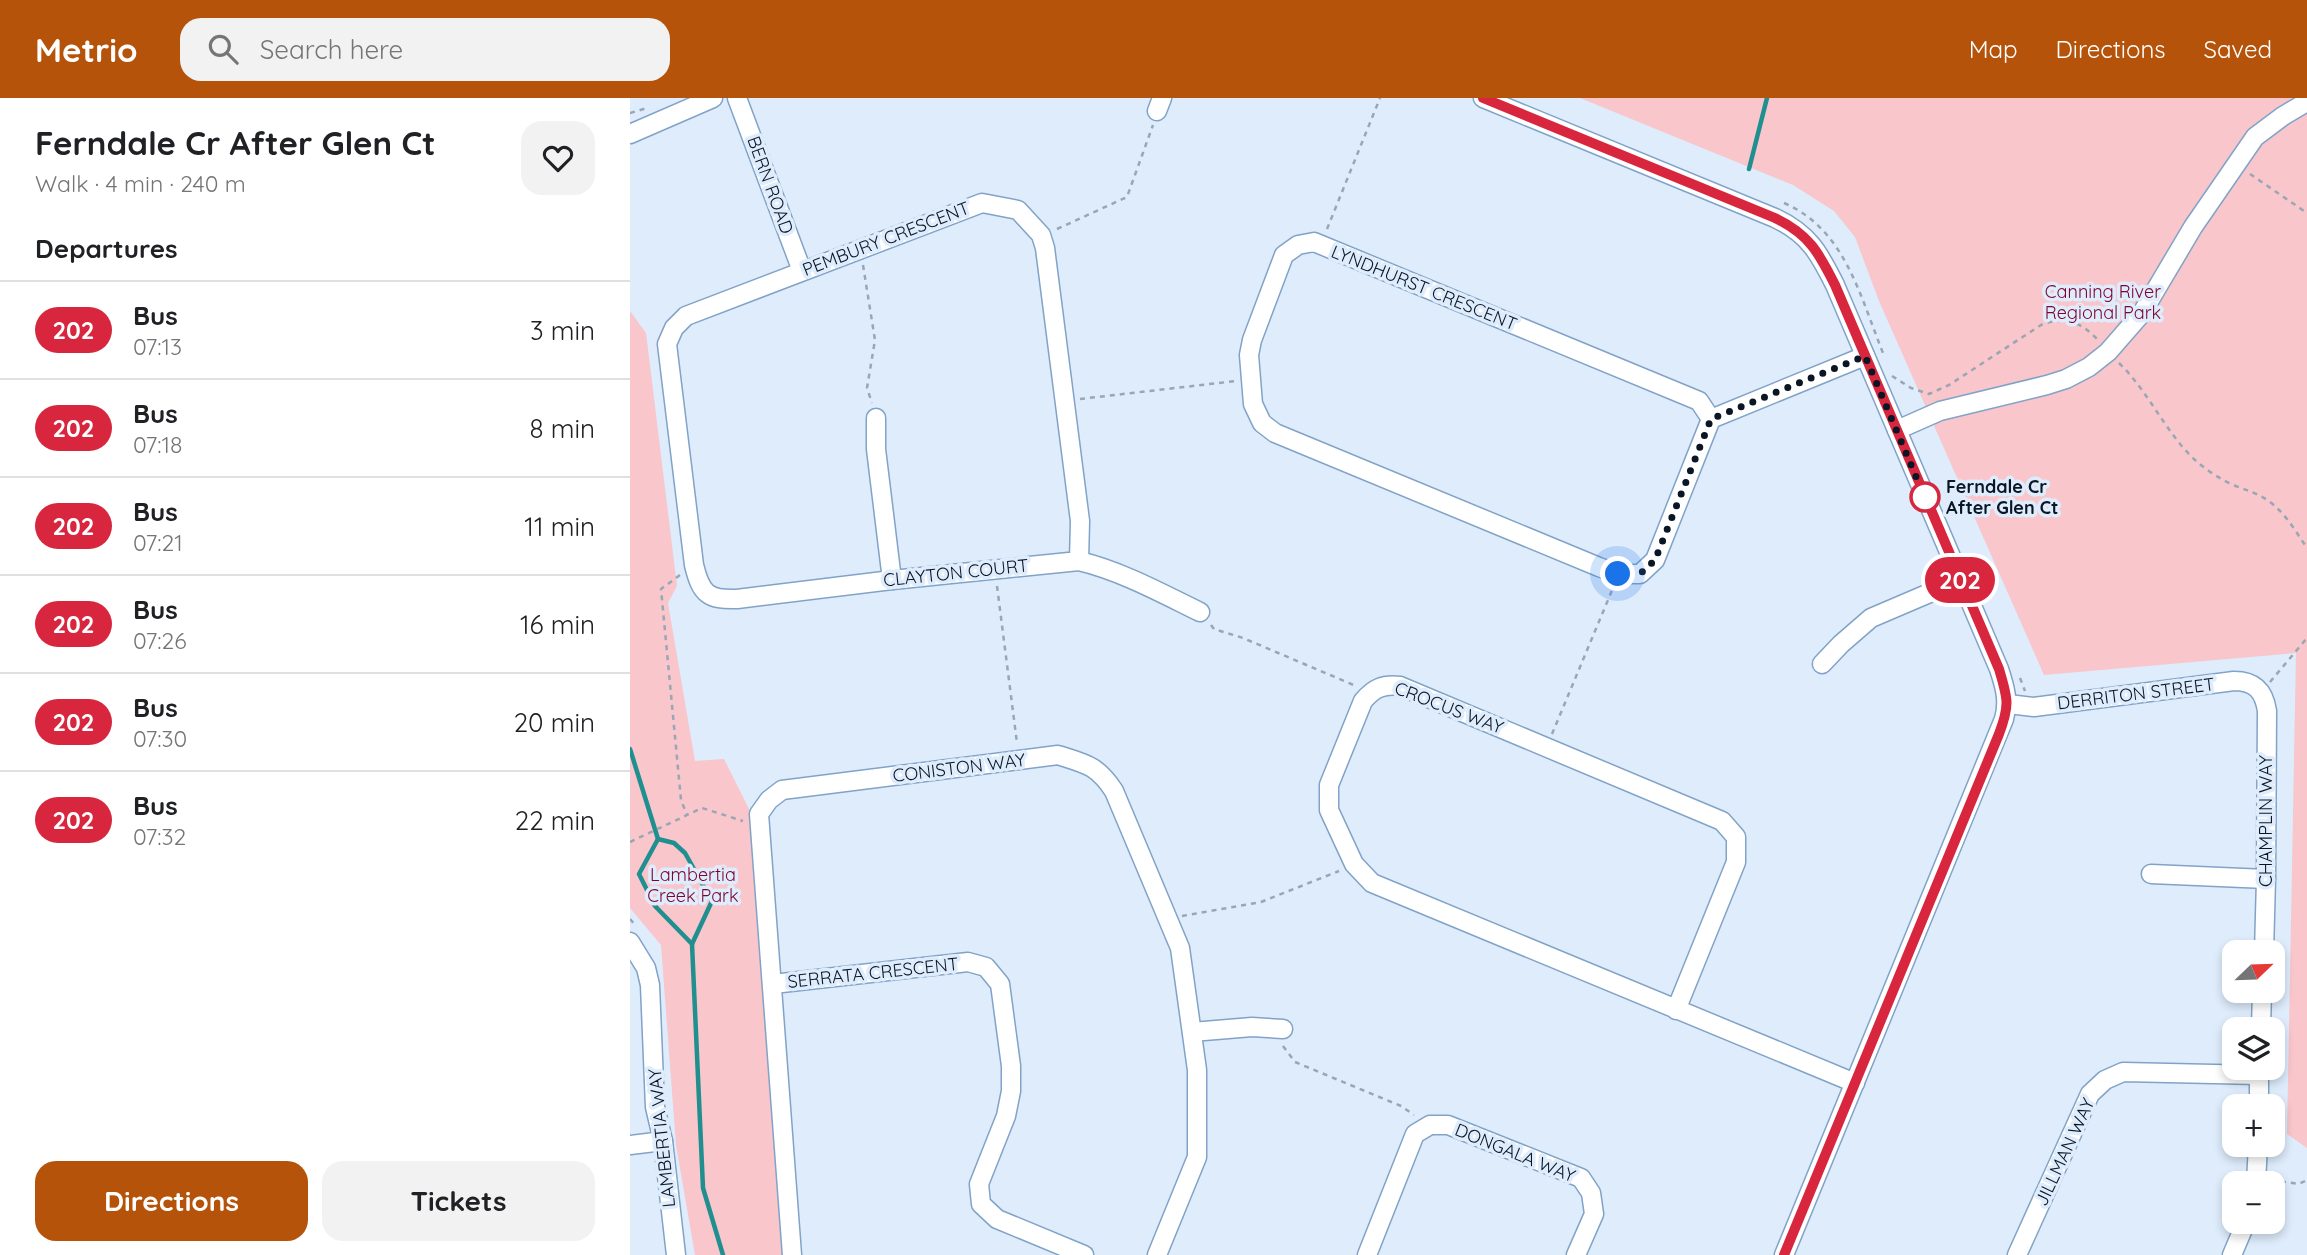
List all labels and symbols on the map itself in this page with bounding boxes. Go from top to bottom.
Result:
street label: BERN ROAD [742,133,799,237]
street label: PEMBURY CRESCENT [799,196,973,281]
street label: LYNDHURST CRESCENT [1328,240,1521,335]
park label: Canning River Regional Park [2045,280,2161,324]
place label: Ferndale Cr After Glen Ct [1946,475,2058,519]
marker: Ferndale Cr After Glen Ct [1910,482,1940,512]
street label: CLAYTON COURT [882,553,1030,592]
your location [1600,556,1635,591]
line badge: 202 [1920,557,2000,603]
street label: DERRITON STREET [2056,672,2216,715]
street label: CROCUS WAY [1391,676,1507,739]
street label: CONISTON WAY [891,748,1027,787]
street label: CHAMPLIN WAY [2254,755,2277,887]
park label: Lambertia Creek Park [647,863,739,907]
north arrow [2222,940,2286,1003]
street label: SERRATA CRESCENT [786,952,960,993]
street label: LAMBERTIA WAY [643,1067,680,1209]
street label: JILLMAN WAY [2030,1094,2100,1209]
street label: DONGALA WAY [1452,1118,1579,1187]

